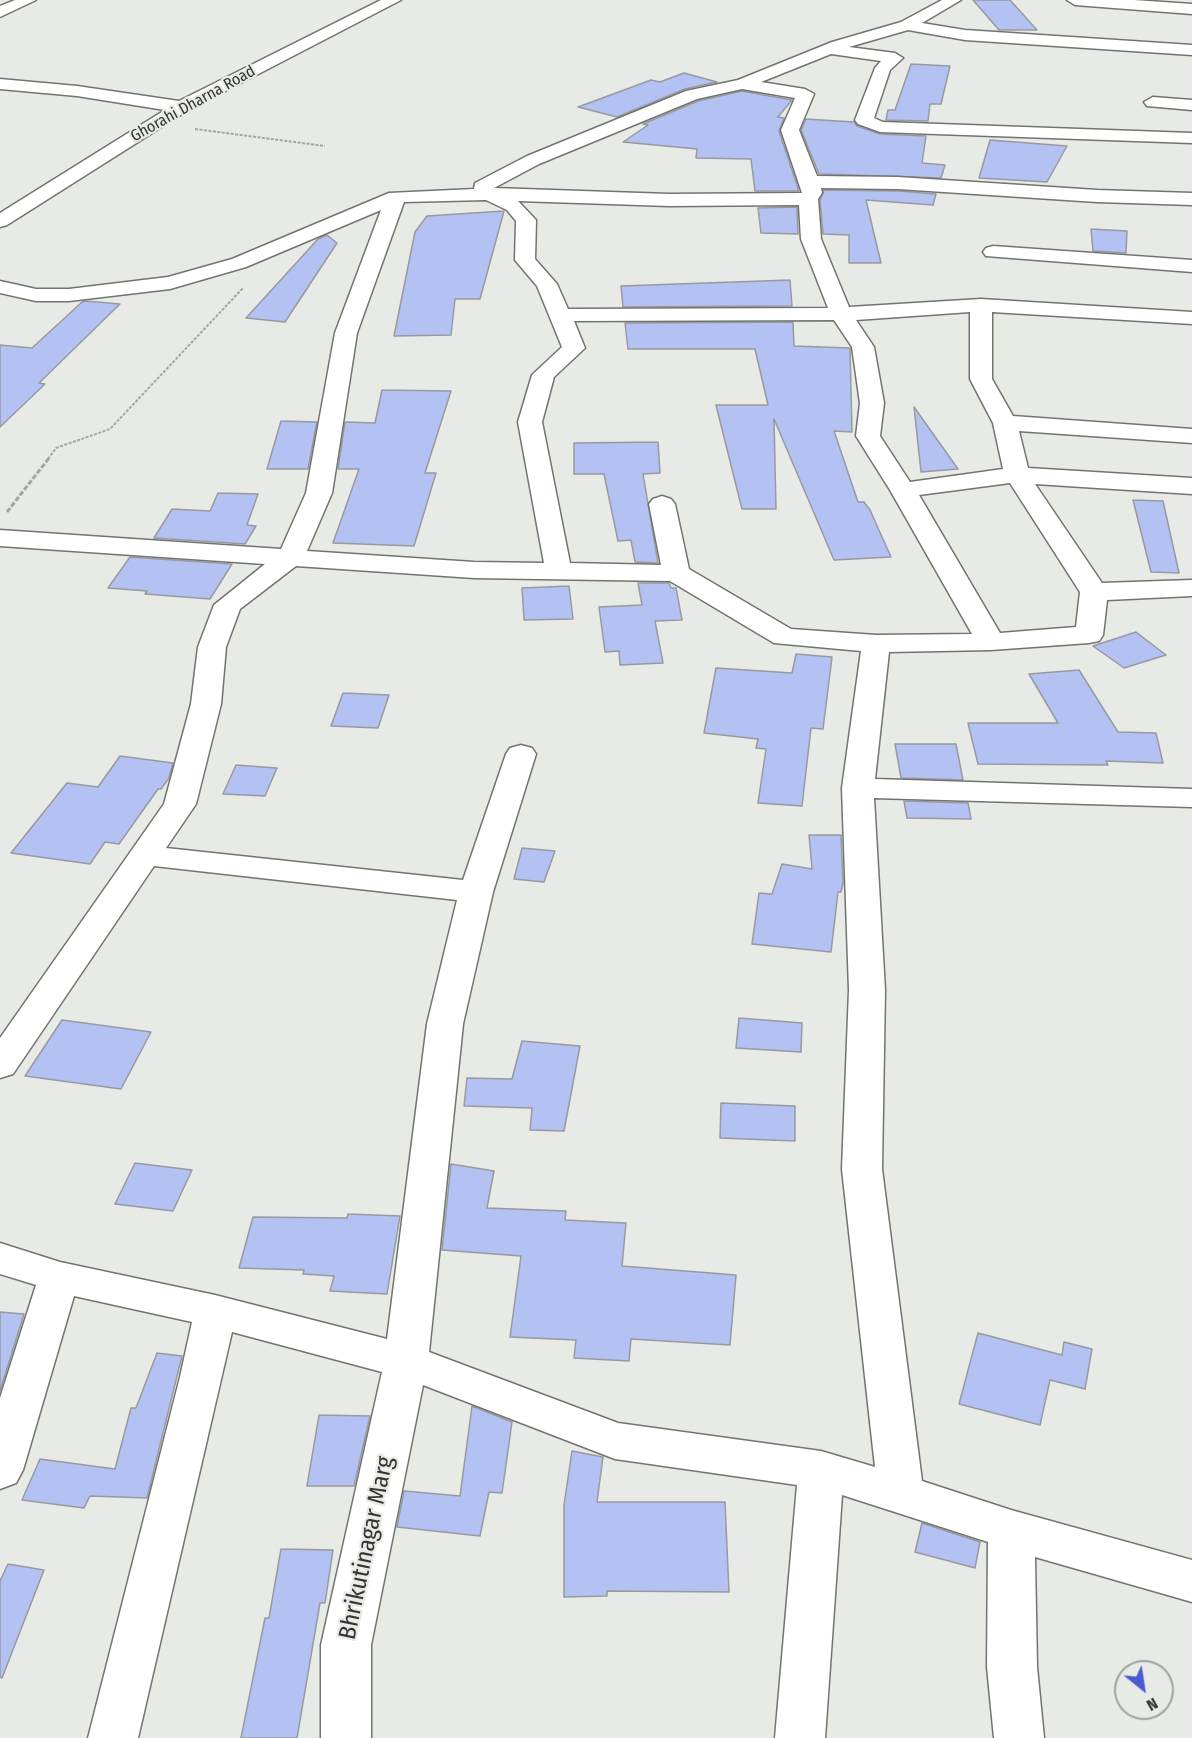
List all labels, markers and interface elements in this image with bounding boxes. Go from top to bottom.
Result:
street label: Ghorahi Dharna Road [127,62,259,146]
street label: Bhrikutinagar Marg [334,1454,400,1642]
north arrow [1114,1660,1174,1720]
text: N [1143,1694,1161,1715]

